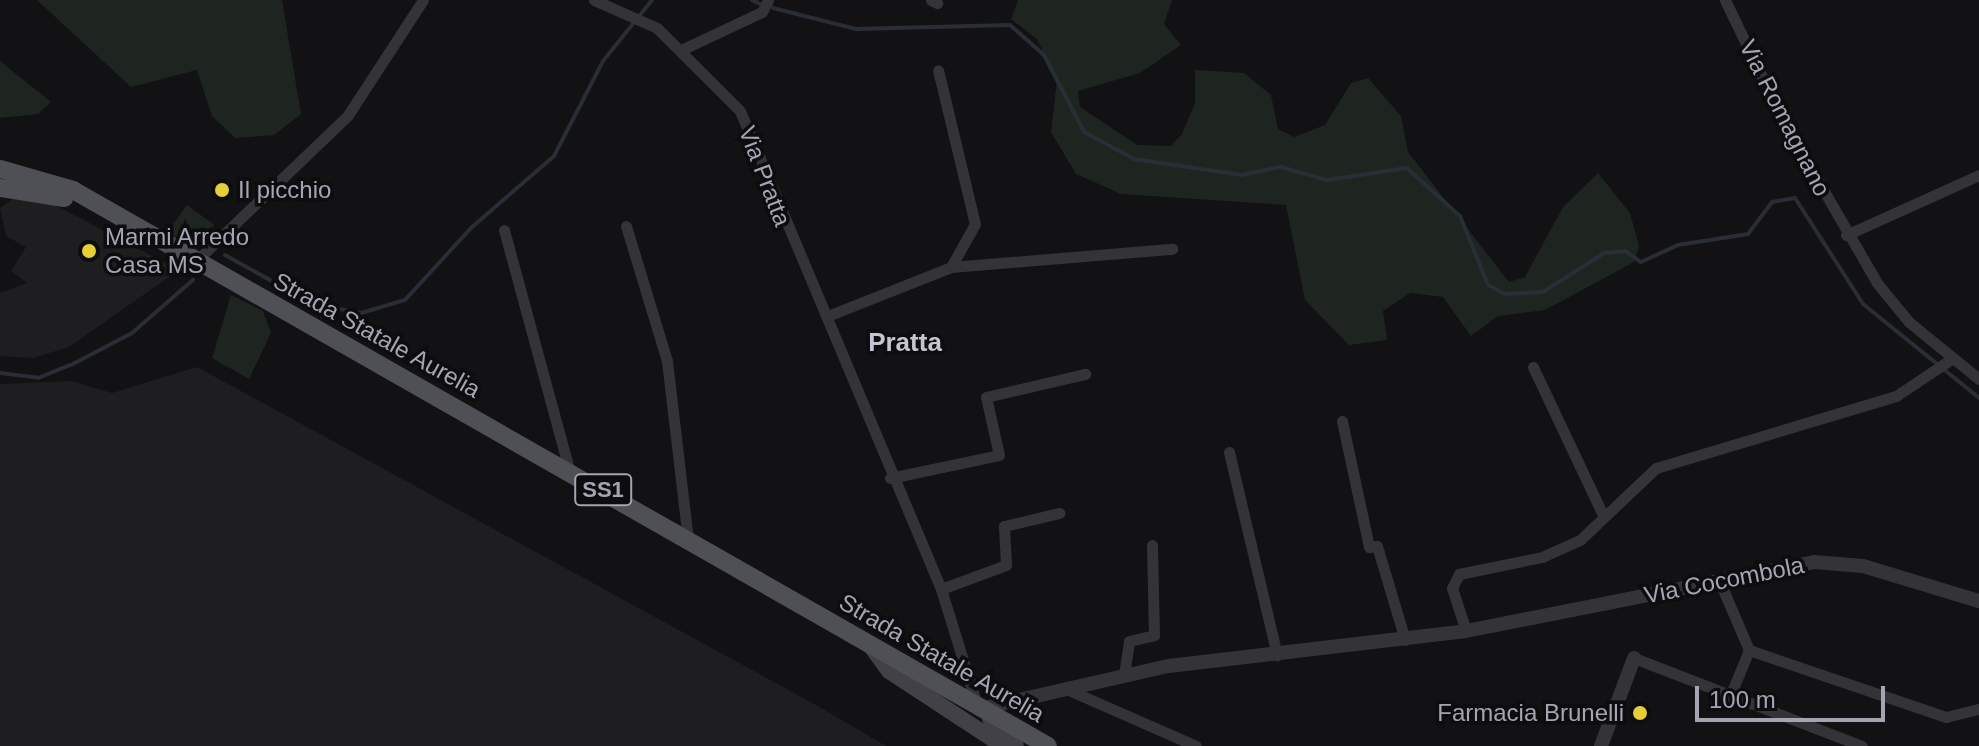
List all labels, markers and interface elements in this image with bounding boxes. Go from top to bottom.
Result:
street label: Via Romagnano [1733,35,1837,201]
street label: Via Pratta [733,122,797,230]
place label: Il picchio [238,176,331,204]
marker: Il picchio [213,181,231,199]
place label: Marmi Arredo Casa MS [105,223,250,279]
marker: Marmi Arredo Casa MS [80,242,98,260]
street label: Strada Statale Aurelia [268,266,486,404]
district label: Pratta [868,327,942,359]
road number: SS1 [573,472,633,508]
street label: Via Cocombola [1642,550,1806,610]
street label: Strada Statale Aurelia [834,587,1050,729]
scale bar [1699,670,1889,720]
text: 100 m [1709,686,1776,713]
place label: Farmacia Brunelli [1437,699,1624,727]
marker: Farmacia Brunelli [1631,704,1649,722]

